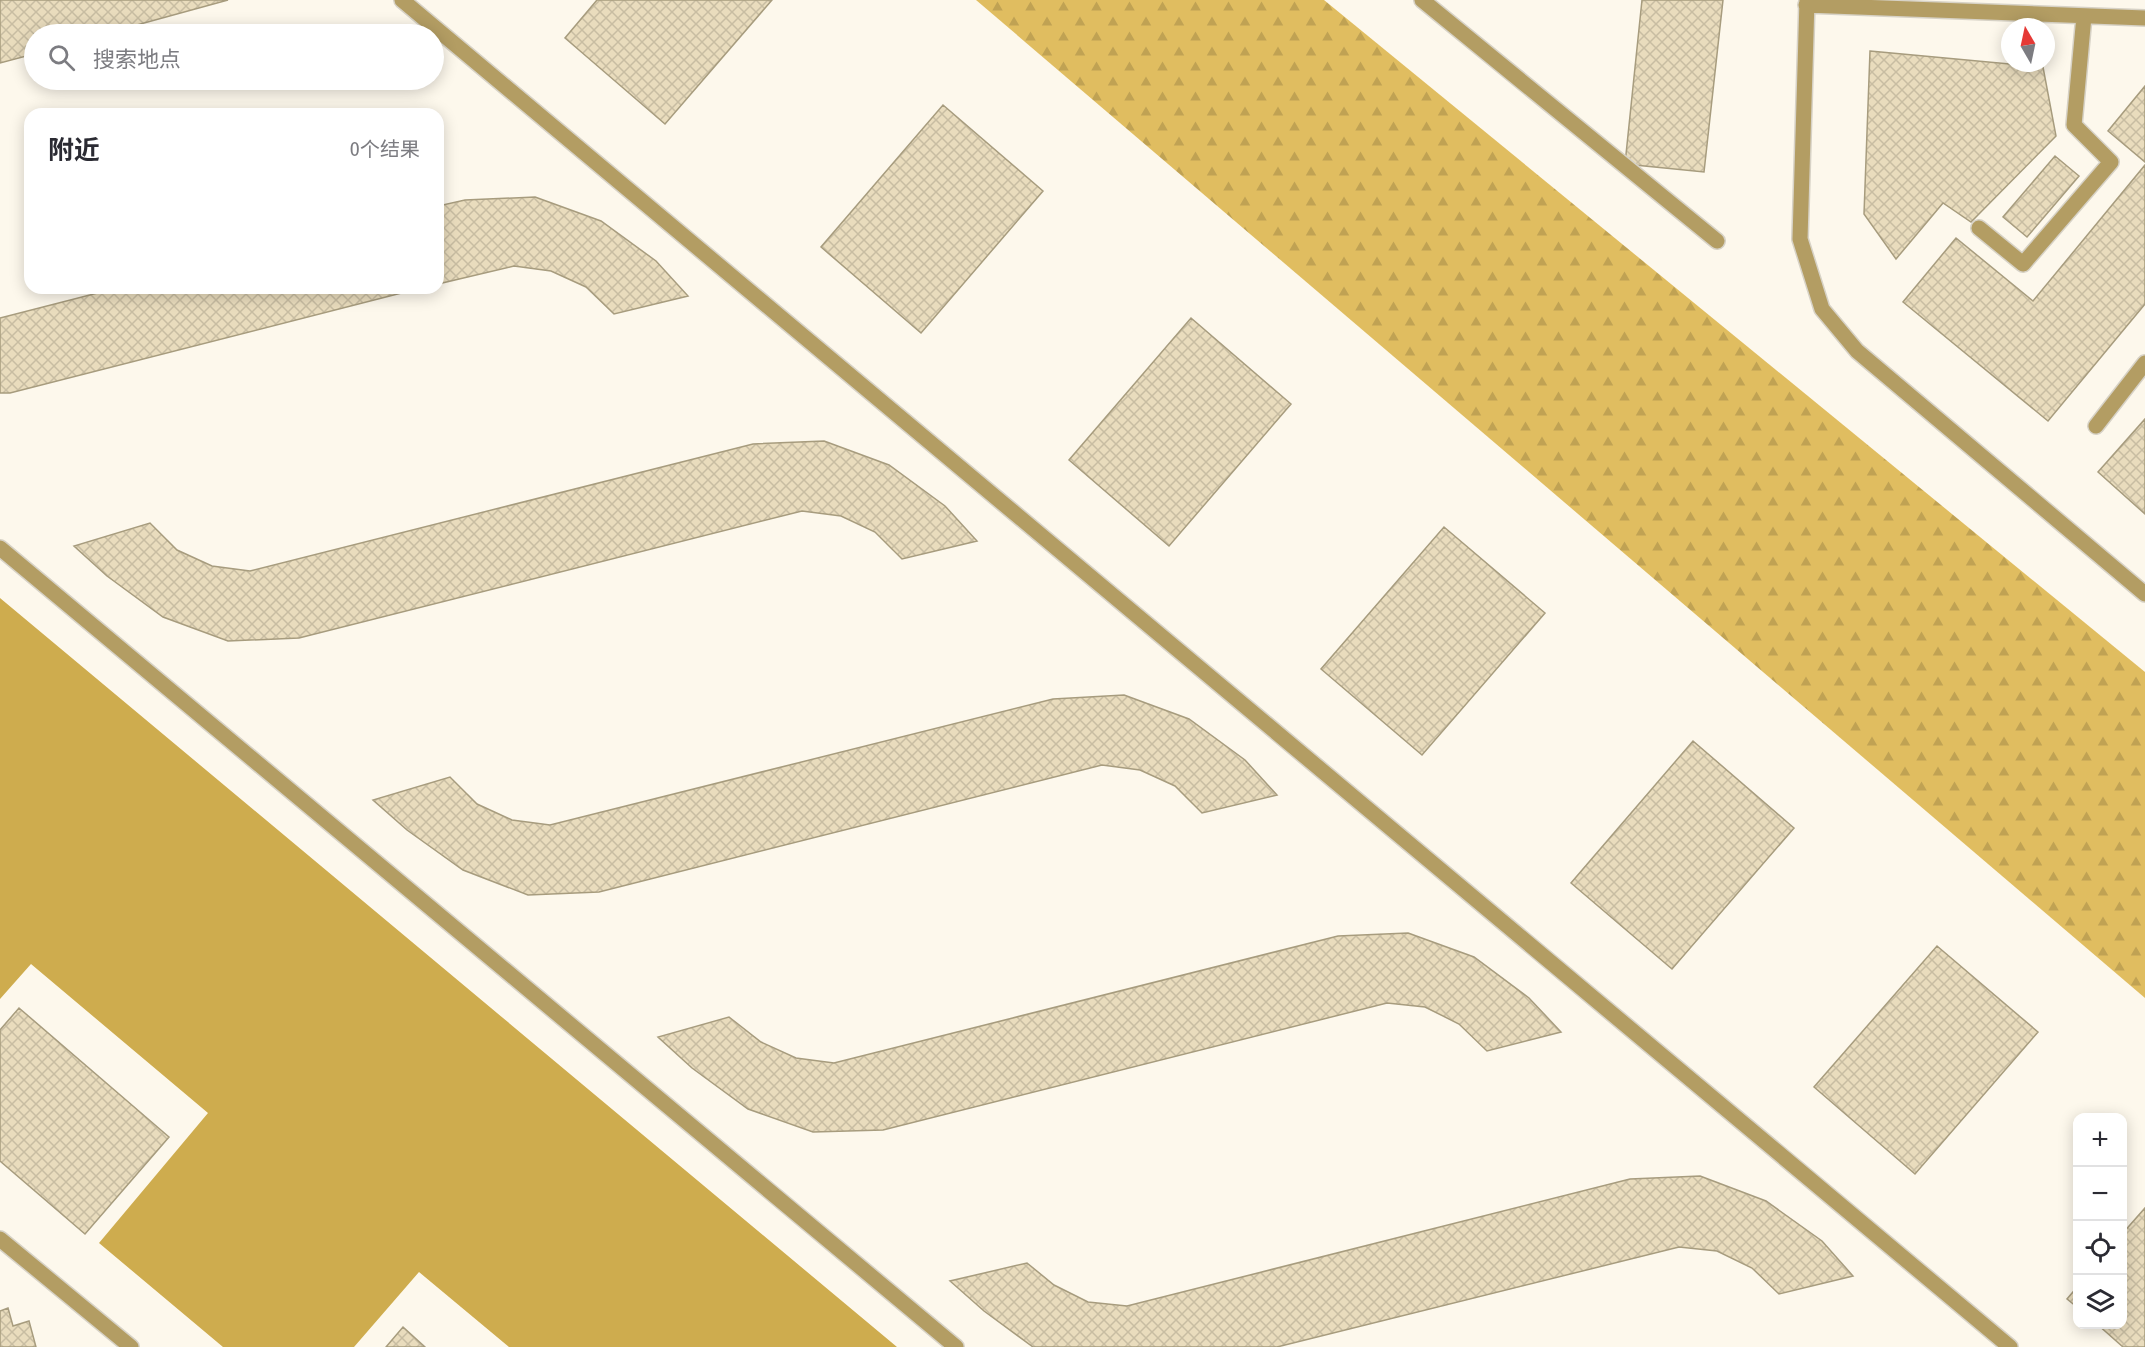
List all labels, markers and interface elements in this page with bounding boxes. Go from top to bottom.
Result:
north arrow [2001,18,2055,72]
search box [24,24,444,90]
icon: search [45,41,78,74]
text: 搜索地点 [93,46,181,73]
text: 附近 [48,135,100,166]
text: 0个结果 [350,137,420,161]
map controls [2073,1113,2127,1329]
button: + [2073,1113,2127,1167]
button: − [2073,1167,2127,1221]
button: locate [2073,1221,2127,1275]
button: layers [2073,1275,2127,1329]

